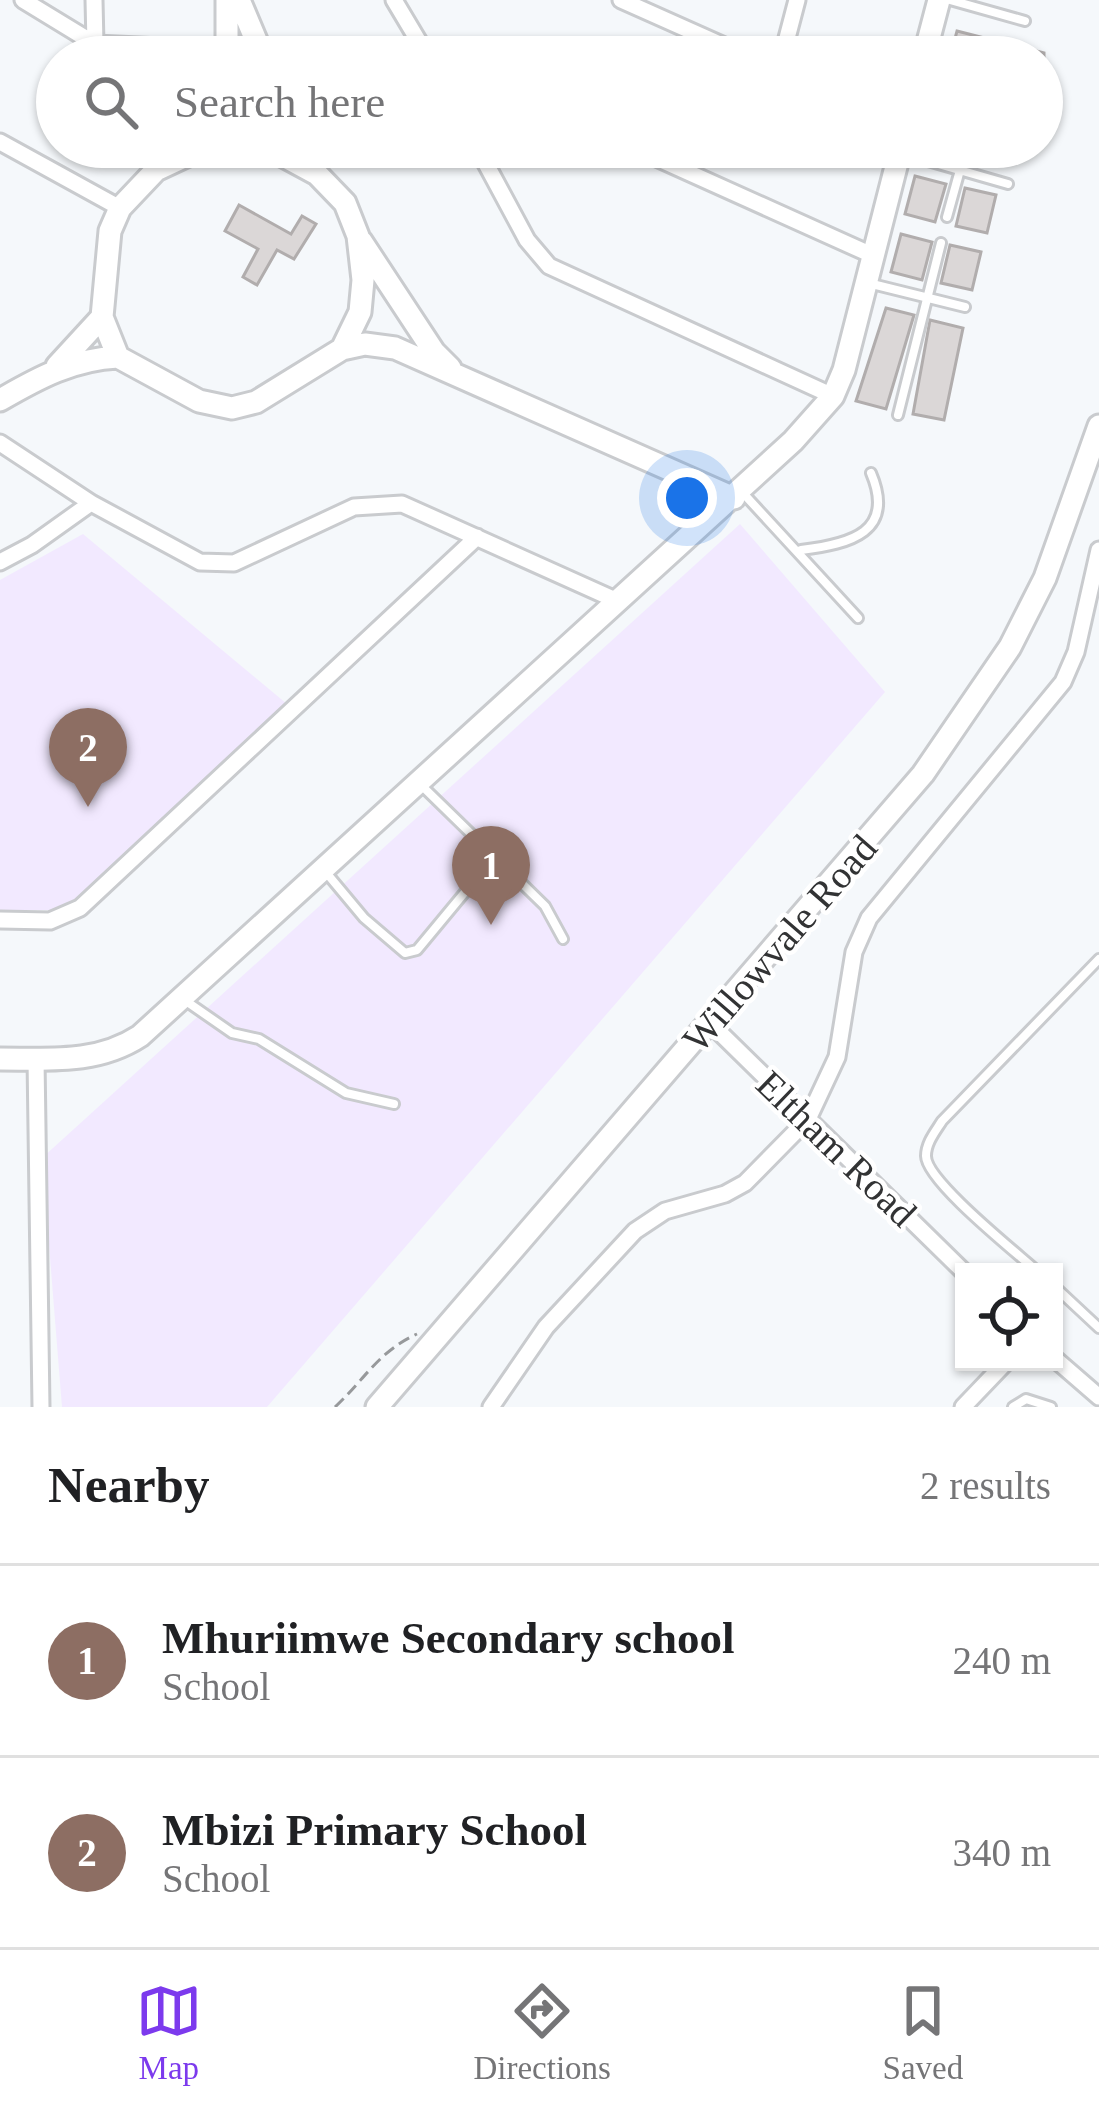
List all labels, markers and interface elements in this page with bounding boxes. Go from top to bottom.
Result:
search box [36,36,1063,168]
icon: search [78,69,144,135]
text: Search here [174,77,385,127]
your location [657,468,717,528]
pin: 2 [49,708,127,807]
pin: 1 [452,826,530,925]
street label: Willowvale Road [674,826,885,1060]
street label: Eltham Road [748,1062,926,1235]
map controls [955,1263,1063,1371]
button: locate [955,1263,1063,1371]
text: Nearby [48,1457,209,1513]
text: 2 results [920,1464,1051,1507]
text: Mhuriimwe Secondary school [162,1613,734,1663]
text: 1 [77,1639,97,1682]
text: 240 m [952,1639,1051,1682]
text: School [162,1665,270,1708]
text: Mbizi Primary School [162,1805,587,1855]
text: 2 [77,1831,97,1874]
text: 340 m [952,1831,1051,1874]
text: School [162,1857,270,1900]
tab: Map [136,1978,202,2087]
tab: Directions [473,1978,611,2087]
tab: Saved [883,1978,963,2087]

